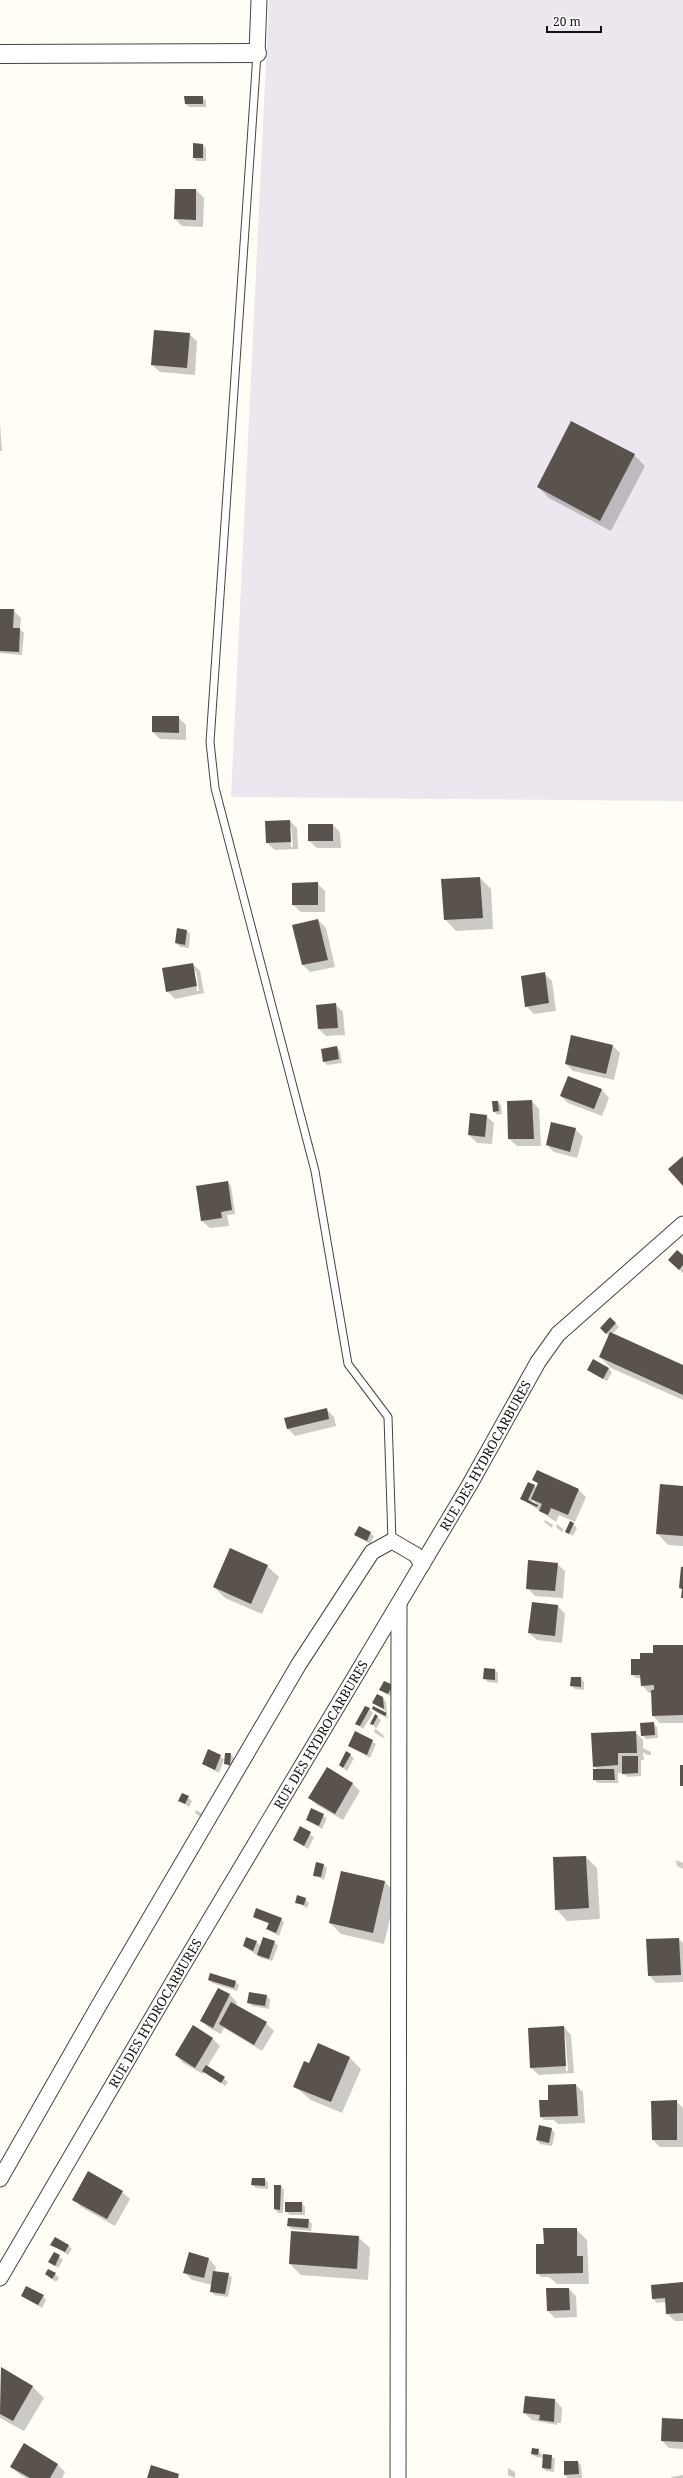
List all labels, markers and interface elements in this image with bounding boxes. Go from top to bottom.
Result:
scale bar [547,8,601,34]
text: 20 m [553,13,581,30]
street label: RUE DES HYDROCARBURES [435,1377,535,1534]
street label: RUE DES HYDROCARBURES [269,1657,372,1812]
street label: RUE DES HYDROCARBURES [104,1935,206,2091]

